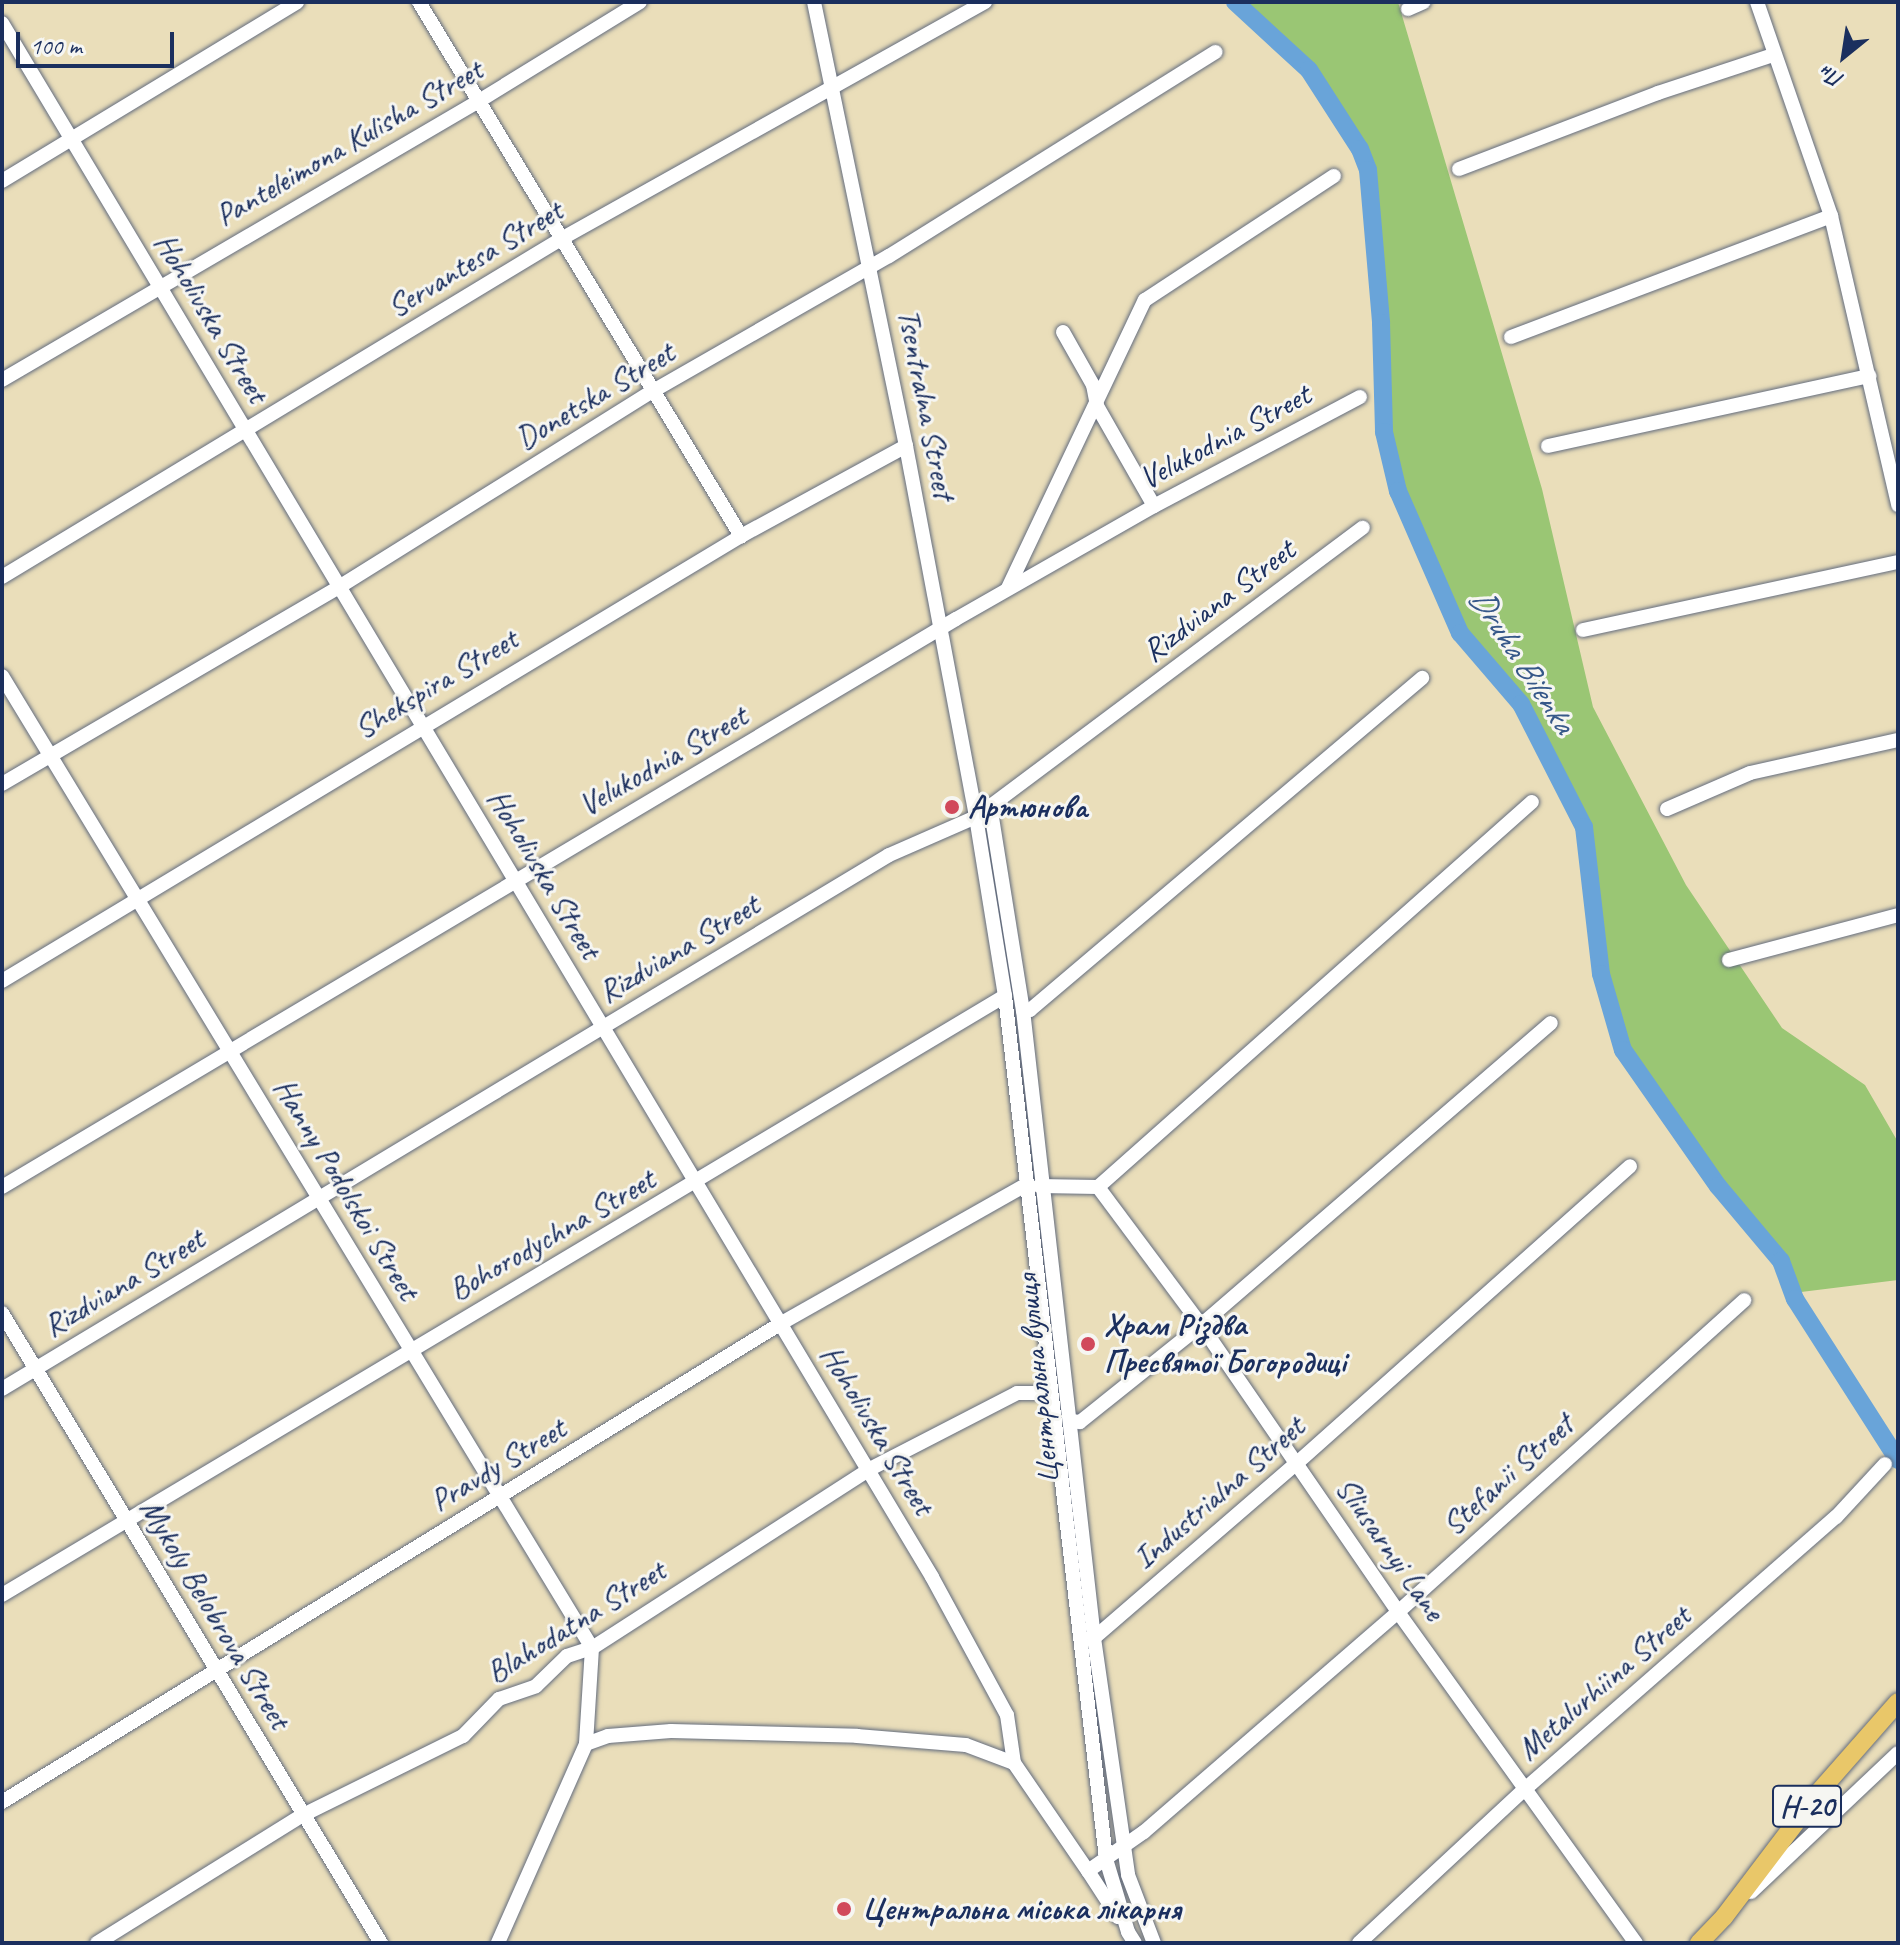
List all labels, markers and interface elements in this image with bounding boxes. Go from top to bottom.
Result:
scale bar [20,16,178,66]
north arrow [1804,16,1884,96]
text: 100 m [30,31,82,61]
street label: Panteleimona Kulisha Street [208,51,490,235]
text: Пн [1815,59,1849,95]
street label: Servantesa Street [380,192,570,326]
street label: Hoholivska Street [145,226,277,410]
street label: Tsentralna Street [889,306,963,502]
street label: Donetska Street [509,334,681,458]
street label: Velukodnia Street [1133,376,1317,498]
street label: Rizdviana Street [1135,531,1303,671]
water label: Druha Bilenka [1461,580,1585,740]
street label: Shekspira Street [347,620,525,748]
street label: Velukodnia Street [572,697,754,825]
street label: Hoholivska Street [478,782,610,966]
place label: Артюнова [968,788,1087,826]
marker: Артюнова [943,798,961,816]
street label: Rizdviana Street [591,886,767,1012]
street label: Hanny Podolskoi Street [265,1071,427,1307]
street label: Bohorodychna Street [442,1160,662,1310]
street label: Rizdviana Street [36,1220,212,1346]
street label: Центральна вулиця [1008,1272,1068,1486]
place label: Храм Різдва Пресвятої Богородиці [1104,1307,1346,1382]
marker: Храм Різдва Пресвятої Богородиці [1079,1335,1097,1353]
street label: Hoholivska Street [811,1338,943,1522]
street label: Stefanii Street [1435,1406,1581,1544]
street label: Industrialna Street [1125,1408,1313,1578]
street label: Pravdy Street [423,1409,573,1521]
street label: Sliusarnyi Lane [1327,1470,1453,1628]
street label: Mykoly Belobrova Street [131,1491,299,1737]
street label: Blahodatna Street [479,1552,673,1692]
street label: Metalurhiina Street [1509,1597,1699,1769]
road number: Н-20 [1771,1780,1843,1832]
place label: Центральна міська лікарня [862,1890,1181,1928]
marker: Центральна міська лікарня [833,1898,855,1920]

